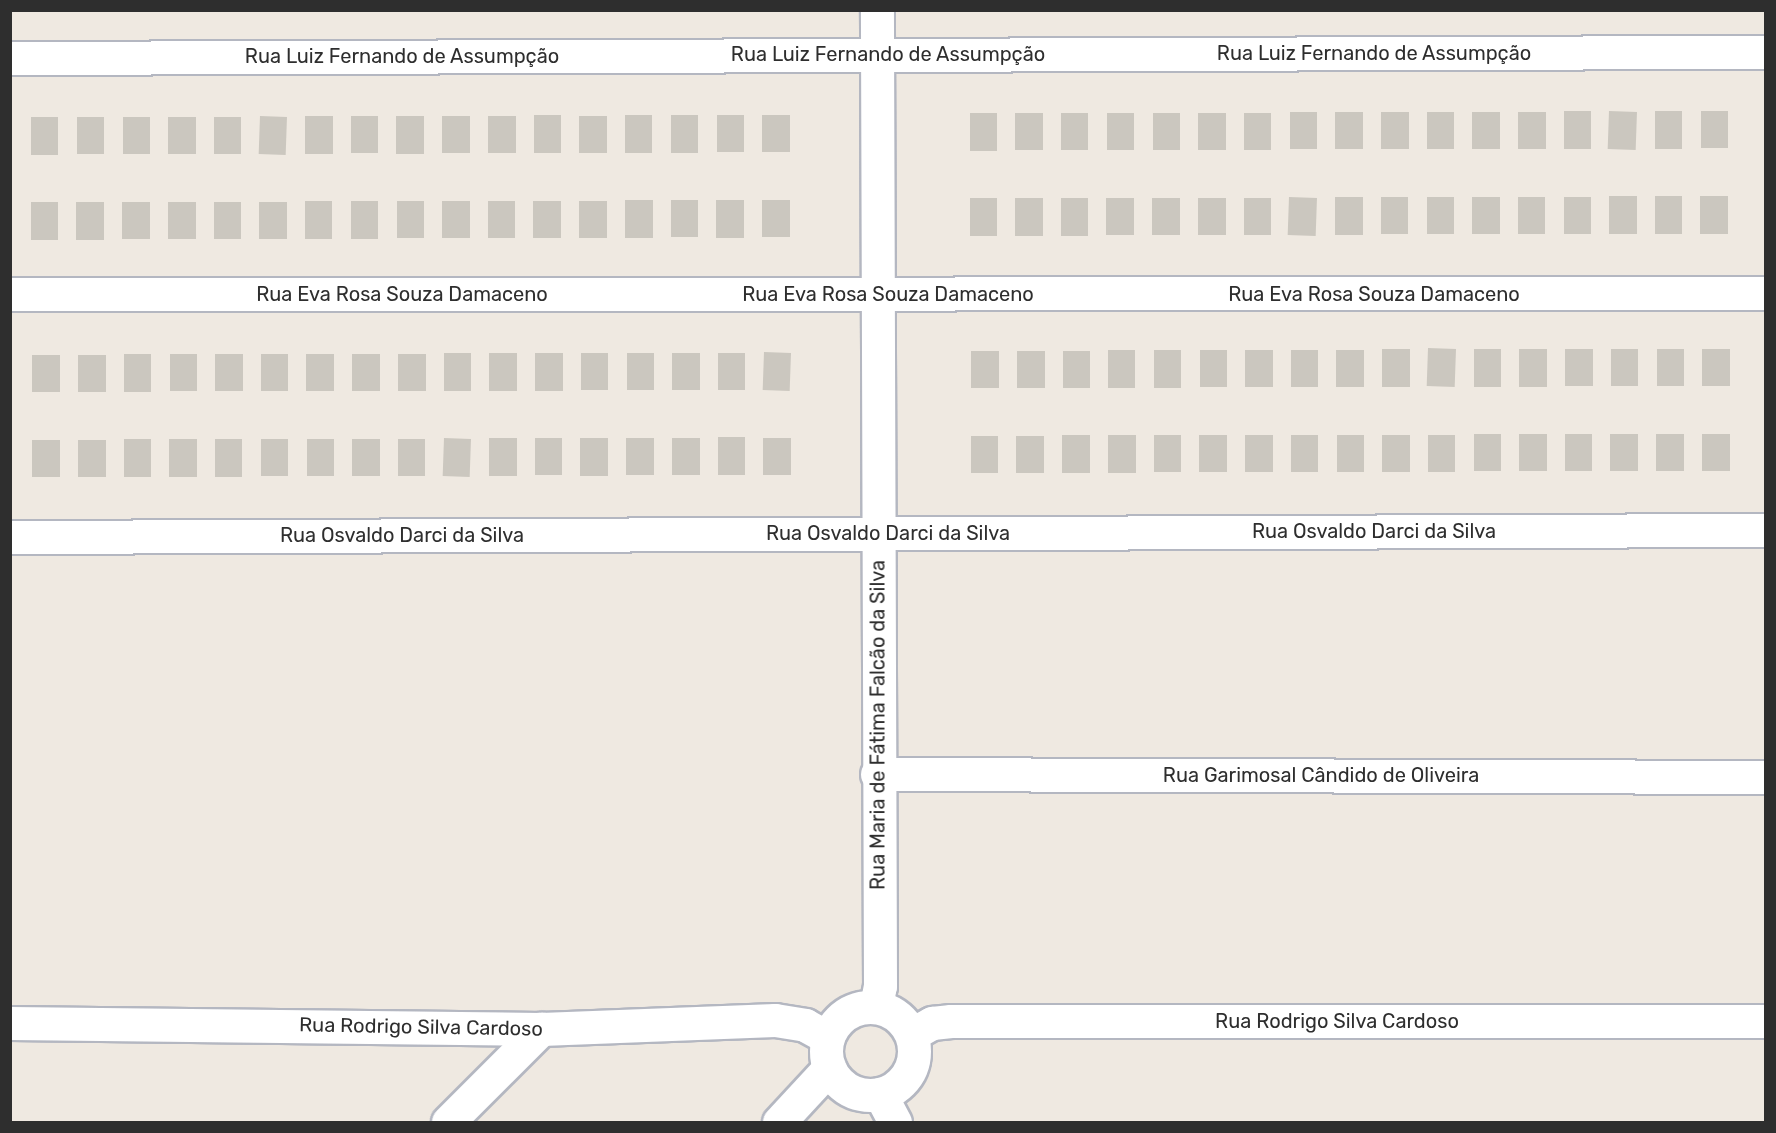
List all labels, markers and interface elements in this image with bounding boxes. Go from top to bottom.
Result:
street label: Rua Luiz Fernando de Assumpção [1217,41,1531,65]
street label: Rua Luiz Fernando de Assumpção [731,42,1045,66]
street label: Rua Luiz Fernando de Assumpção [245,44,559,68]
street label: Rua Eva Rosa Souza Damaceno [256,282,548,306]
street label: Rua Eva Rosa Souza Damaceno [742,282,1034,306]
street label: Rua Eva Rosa Souza Damaceno [1228,282,1520,306]
street label: Rua Osvaldo Darci da Silva [1252,519,1496,543]
street label: Rua Osvaldo Darci da Silva [766,521,1010,545]
street label: Rua Osvaldo Darci da Silva [280,523,524,547]
street label: Rua Maria de Fátima Falcão da Silva [866,560,890,890]
street label: Rua Garimosal Cândido de Oliveira [1163,763,1479,787]
street label: Rua Rodrigo Silva Cardoso [1215,1009,1459,1033]
street label: Rua Rodrigo Silva Cardoso [299,1013,543,1041]

